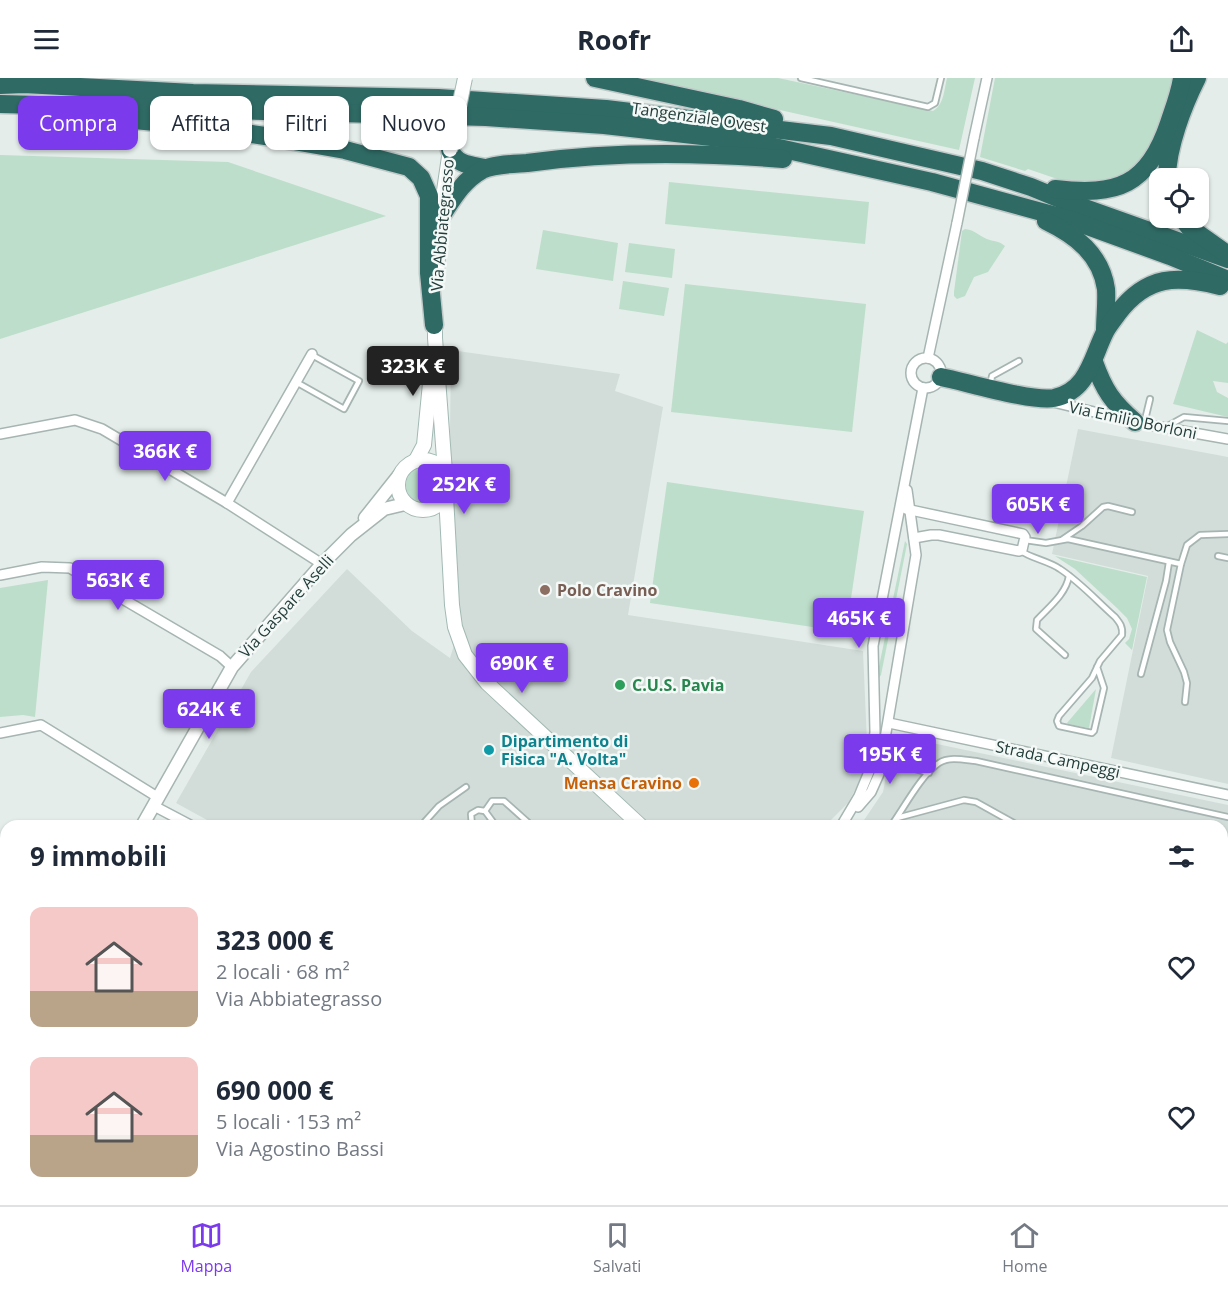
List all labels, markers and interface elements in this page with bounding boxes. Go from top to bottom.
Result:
text: Roofr [577,21,651,58]
icon: menu [30,23,63,56]
icon: share [1165,23,1198,56]
chip: Compra [18,96,138,150]
chip: Affitta [150,96,252,150]
chip: Filtri [264,96,349,150]
chip: Nuovo [361,96,467,150]
street label: Tangenziale Ovest [630,97,768,137]
street label: Via Abbiategrasso [425,158,459,292]
map controls [1149,168,1209,228]
button: locate [1149,168,1209,228]
pin: 323K € [364,346,462,397]
text: 323K € [381,352,445,379]
street label: Via Emilio Borloni [1067,396,1199,444]
pin: 366K € [116,431,214,482]
text: 366K € [133,437,197,464]
pin: 252K € [415,464,513,515]
text: 252K € [432,470,496,497]
pin: 605K € [989,484,1087,535]
text: 605K € [1006,490,1070,517]
street label: Via Gaspare Aselli [234,550,338,662]
pin: 563K € [69,560,167,611]
text: 563K € [86,566,150,593]
place label: Polo Cravino [557,579,658,601]
marker: Polo Cravino [538,583,552,597]
pin: 465K € [810,598,908,649]
text: 465K € [827,604,891,631]
pin: 690K € [473,643,571,694]
text: 690K € [490,649,554,676]
place label: C.U.S. Pavia [632,674,724,696]
marker: C.U.S. Pavia [613,678,627,692]
pin: 624K € [160,689,258,740]
text: 624K € [177,695,241,722]
place label: Dipartimento di Fisica "A. Volta" [501,730,628,770]
pin: 195K € [841,734,939,785]
street label: Strada Campeggi [994,735,1122,783]
text: 195K € [858,740,922,767]
marker: Dipartimento di Fisica "A. Volta" [482,743,496,757]
place label: Mensa Cravino [564,772,682,794]
marker: Mensa Cravino [687,776,701,790]
text: 9 immobili [30,838,167,874]
icon: filters [1165,840,1198,873]
text: 323 000 € [216,922,334,958]
icon: home [78,931,150,1003]
icon: heart [1165,951,1198,984]
text: 2 locali · 68 m² [216,958,350,985]
text: Via Abbiategrasso [216,985,382,1012]
text: 690 000 € [216,1072,334,1108]
icon: home [78,1081,150,1153]
icon: heart [1165,1101,1198,1134]
text: 5 locali · 153 m² [216,1108,361,1135]
text: Via Agostino Bassi [216,1135,384,1162]
tab: Mappa [180,1219,232,1277]
tab: Salvati [593,1219,641,1277]
tab: Home [1002,1219,1048,1277]

